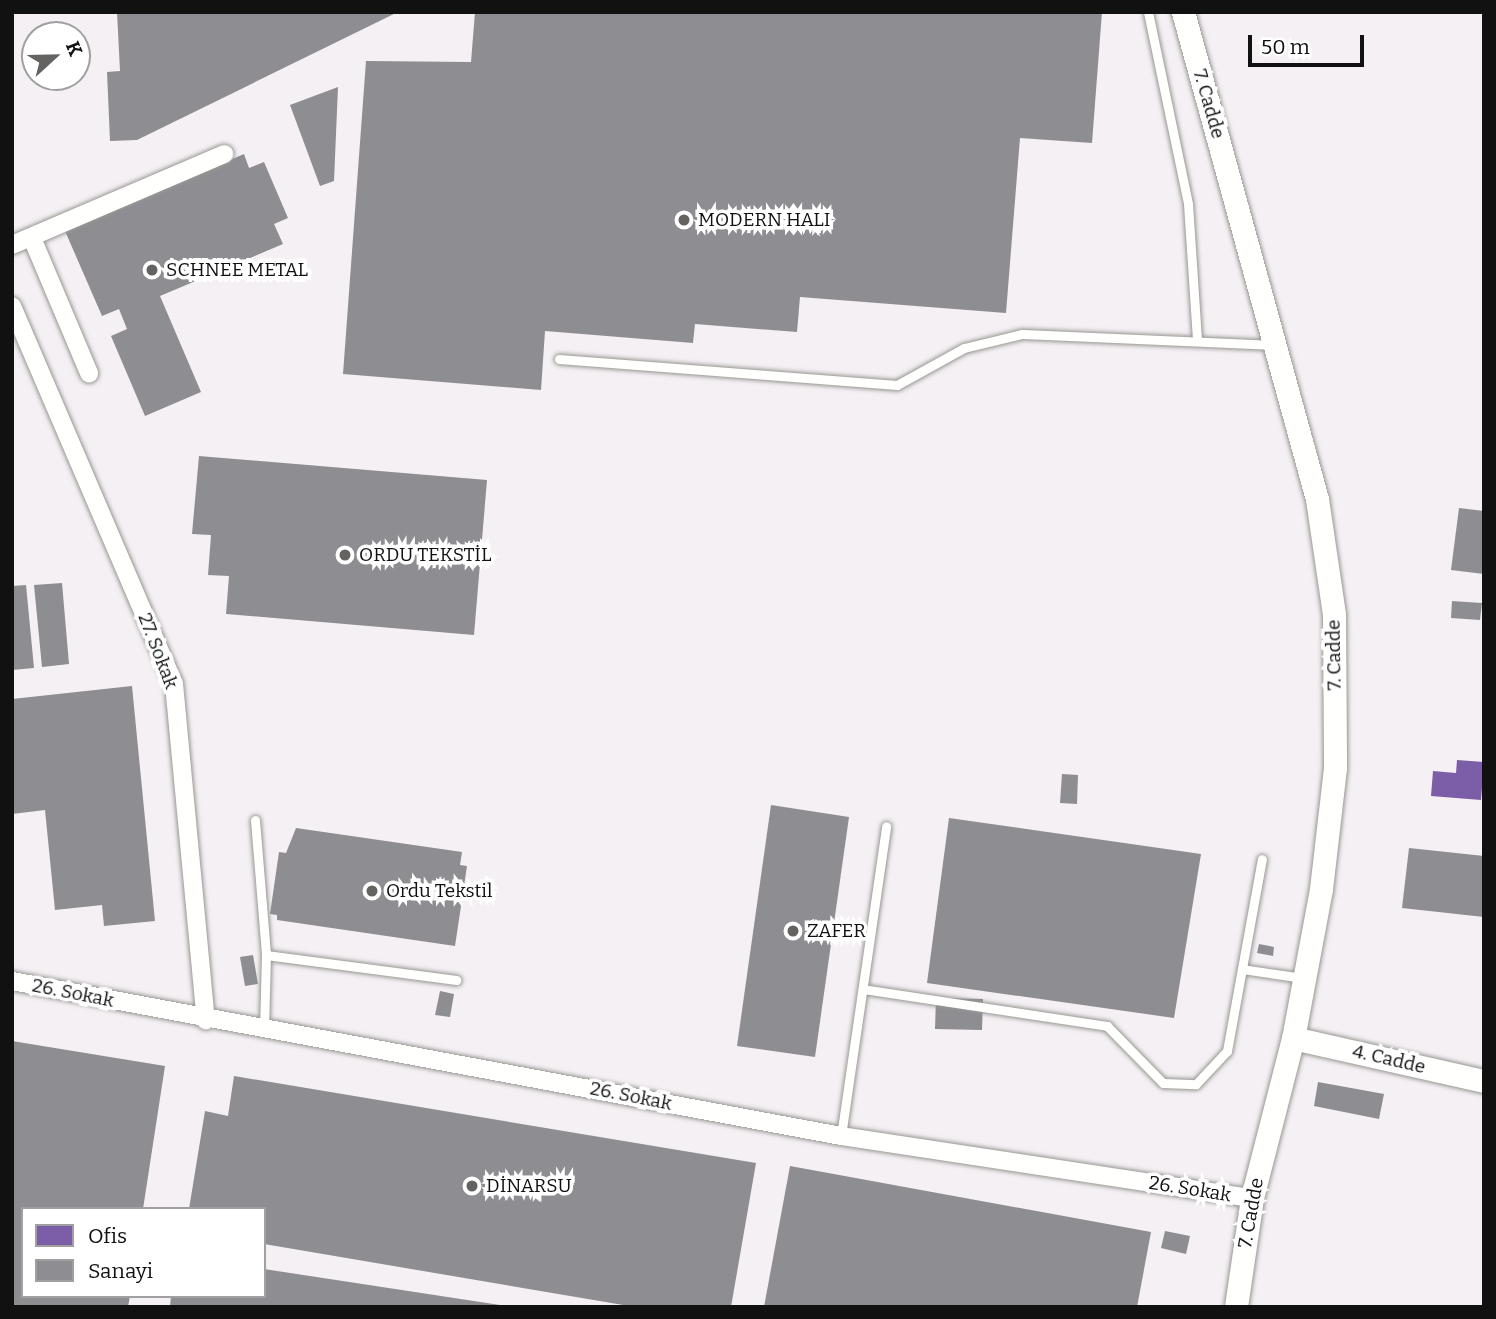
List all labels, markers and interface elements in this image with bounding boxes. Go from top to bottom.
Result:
north arrow [21,21,91,91]
scale bar [1251,21,1366,65]
text: 50 m [1261,34,1310,60]
text: K [61,38,87,59]
street label: 7. Cadde [1188,67,1230,141]
place label: MODERN HALI [698,209,831,231]
marker: MODERN HALI [676,212,692,228]
place label: SCHNEE METAL [166,259,308,281]
marker: SCHNEE METAL [144,262,160,278]
place label: ORDU TEKSTİL [359,544,491,566]
marker: ORDU TEKSTİL [337,547,353,563]
street label: 27. Sokak [133,610,183,692]
street label: 7. Cadde [1322,619,1346,691]
place label: Ordu Tekstil [386,880,492,902]
marker: Ordu Tekstil [364,883,380,899]
place label: ZAFER [807,920,866,942]
marker: ZAFER [785,923,801,939]
street label: 26. Sokak [30,974,116,1012]
street label: 4. Cadde [1350,1040,1428,1078]
street label: 26. Sokak [588,1077,674,1115]
street label: 26. Sokak [1147,1171,1233,1207]
place label: DİNARSU [486,1175,572,1197]
street label: 7. Cadde [1234,1176,1268,1250]
marker: DİNARSU [464,1178,480,1194]
legend [21,1207,266,1298]
text: Ofis [88,1223,127,1249]
text: Sanayi [88,1258,153,1284]

